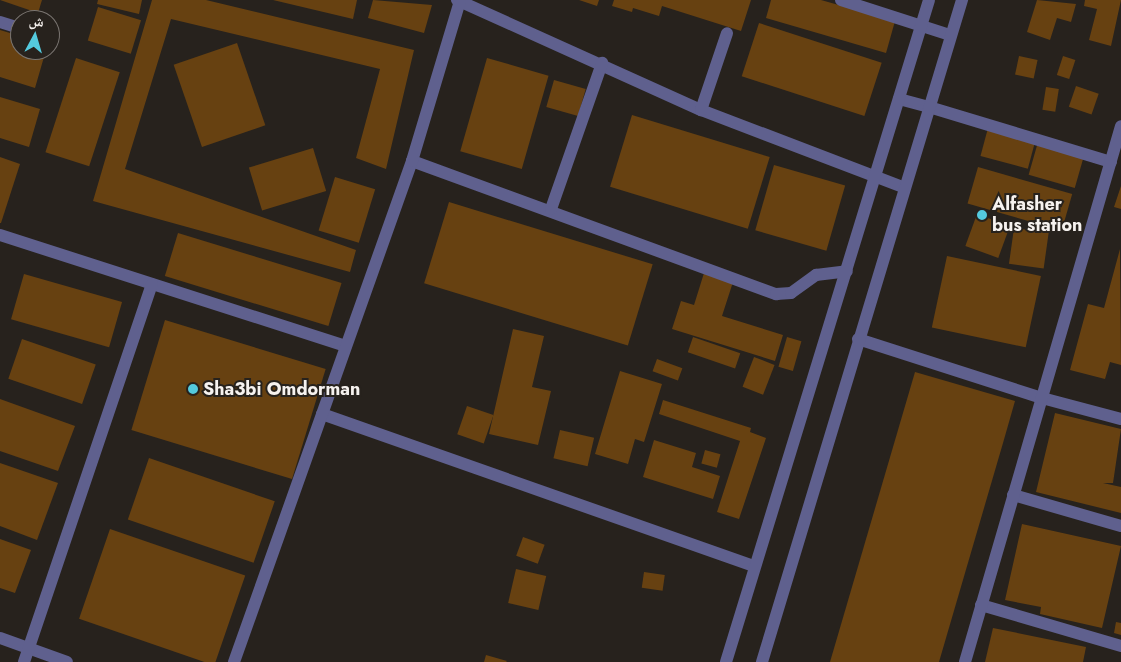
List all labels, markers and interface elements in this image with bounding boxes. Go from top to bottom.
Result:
north arrow [10,10,60,60]
text: ش [28,10,45,32]
place label: Alfasher bus station [992,194,1082,236]
marker: Alfasher bus station [976,209,988,221]
place label: Sha3bi Omdorman [203,378,360,400]
marker: Sha3bi Omdorman [187,383,199,395]

